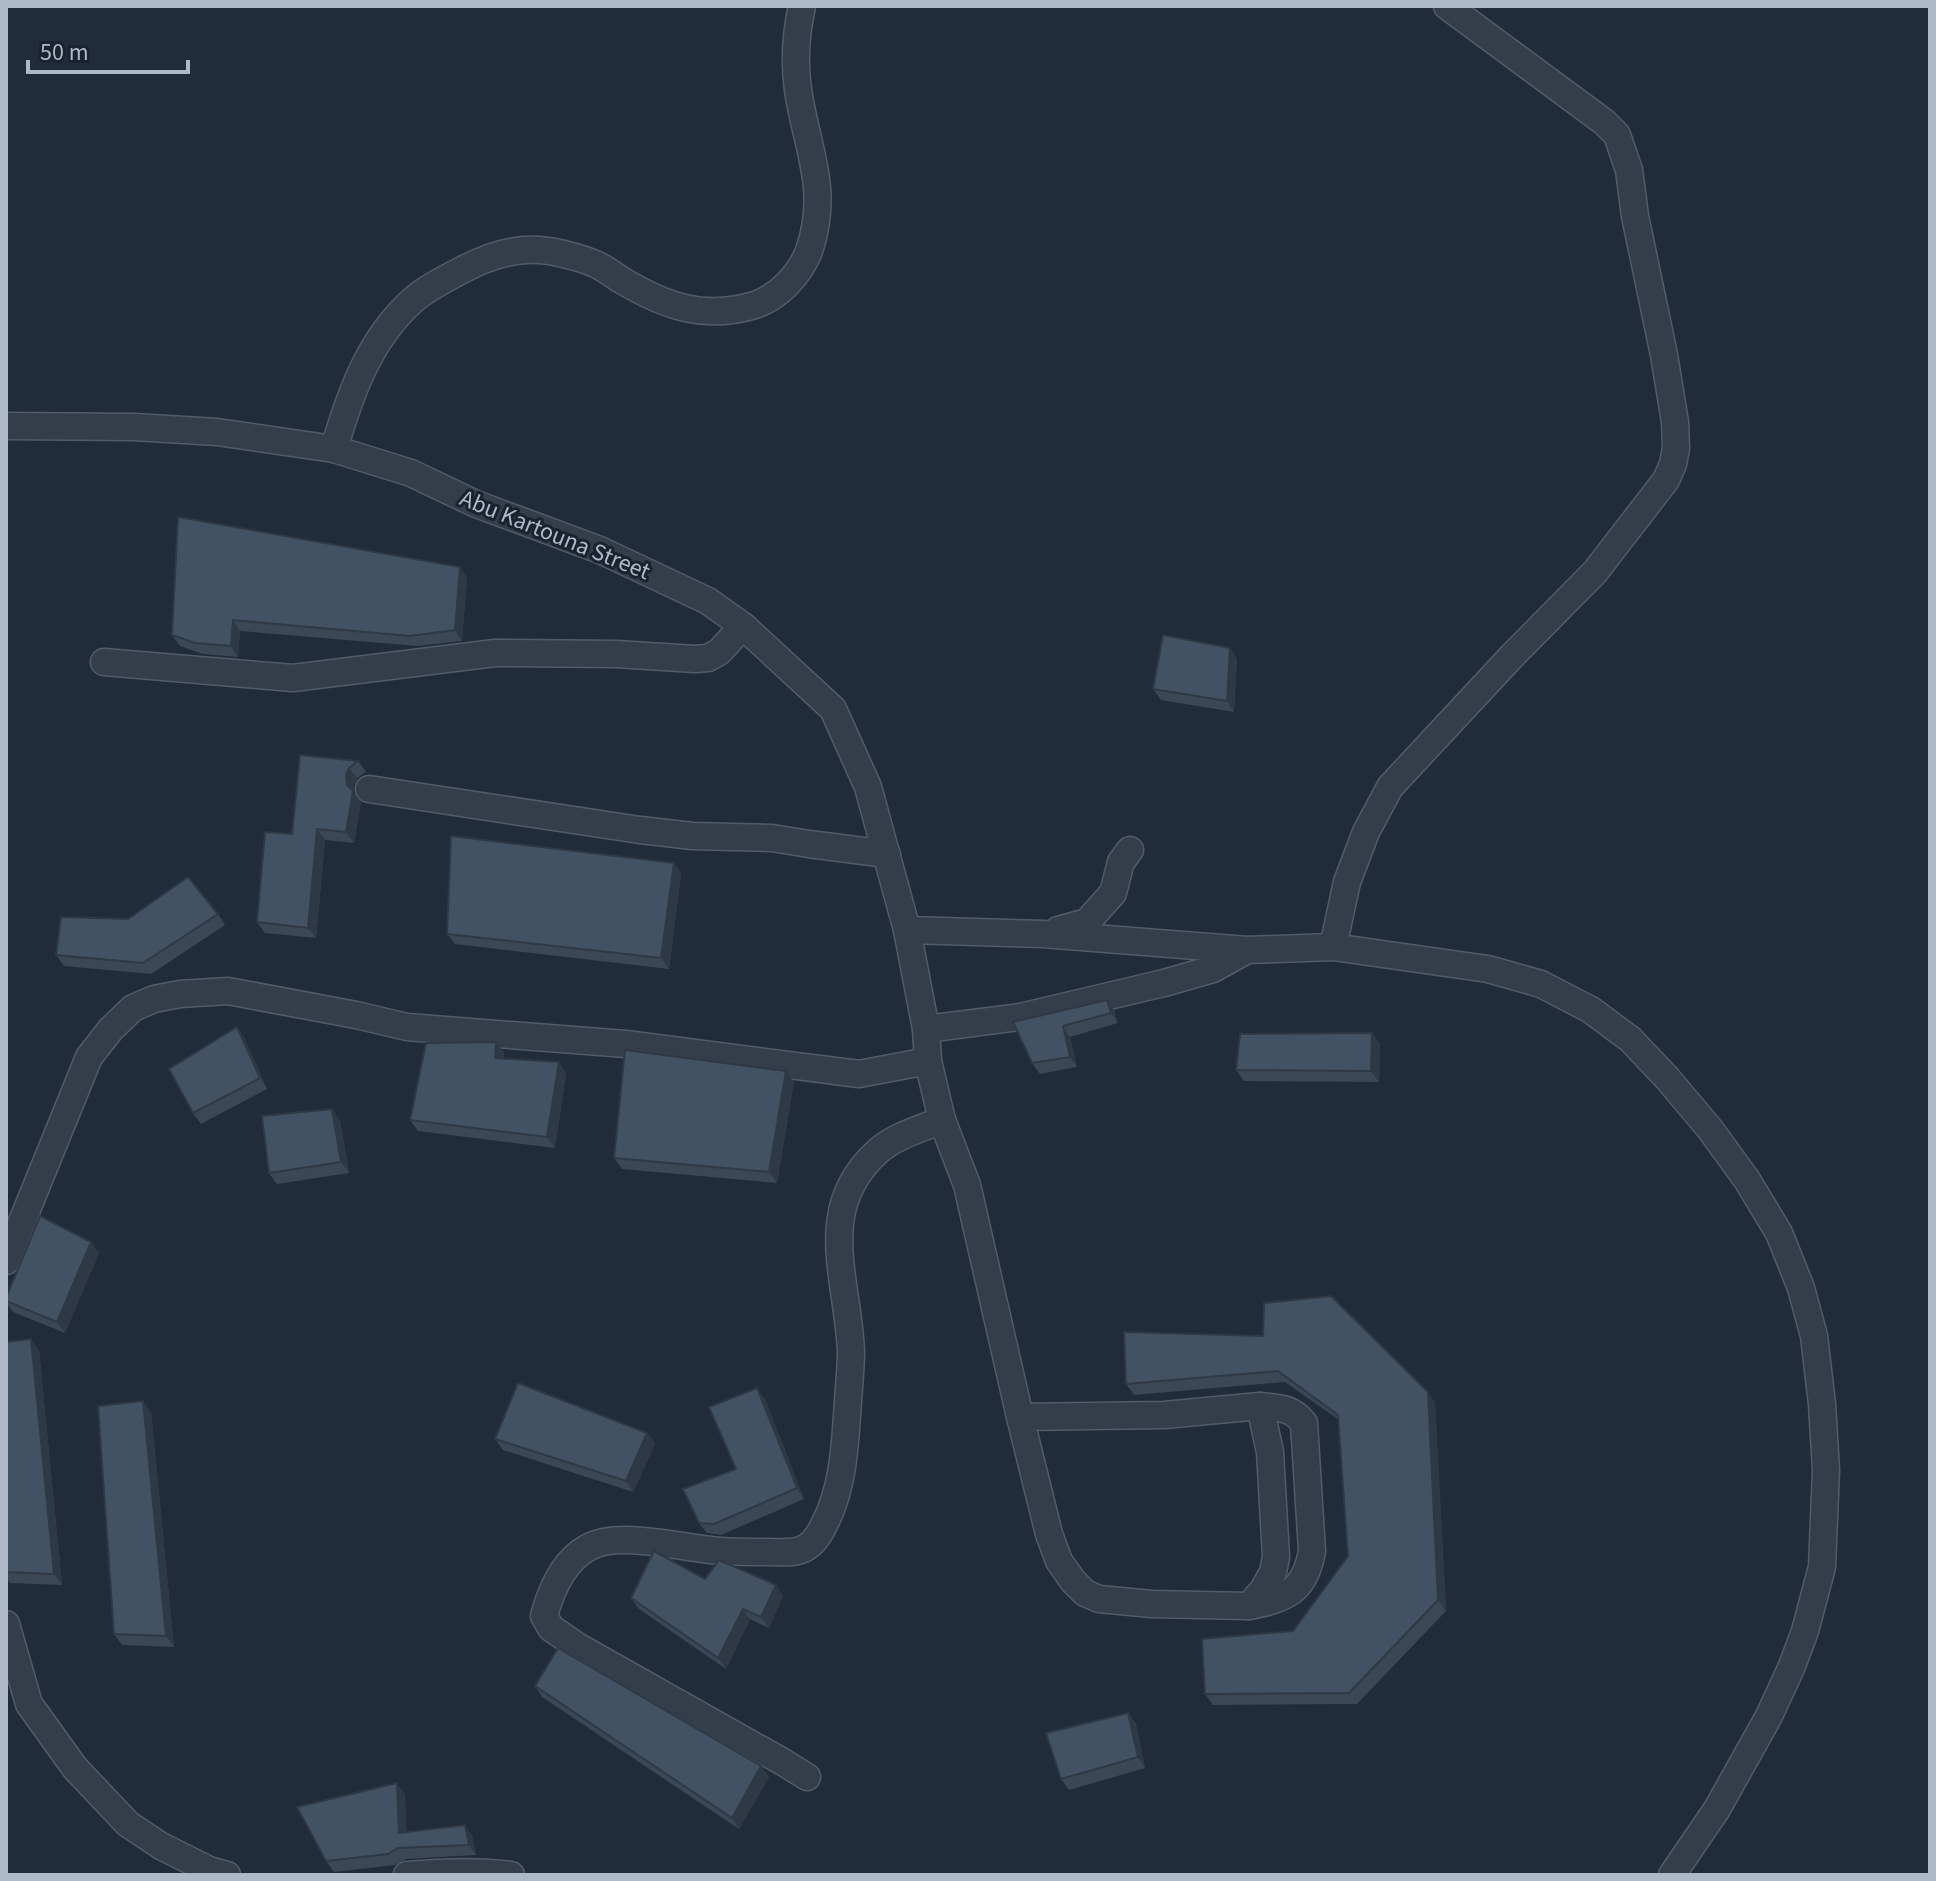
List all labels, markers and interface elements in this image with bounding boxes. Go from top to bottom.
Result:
scale bar [28,24,188,74]
text: 50 m [40,35,89,70]
street label: Abu Kartouna Street [455,481,655,589]

